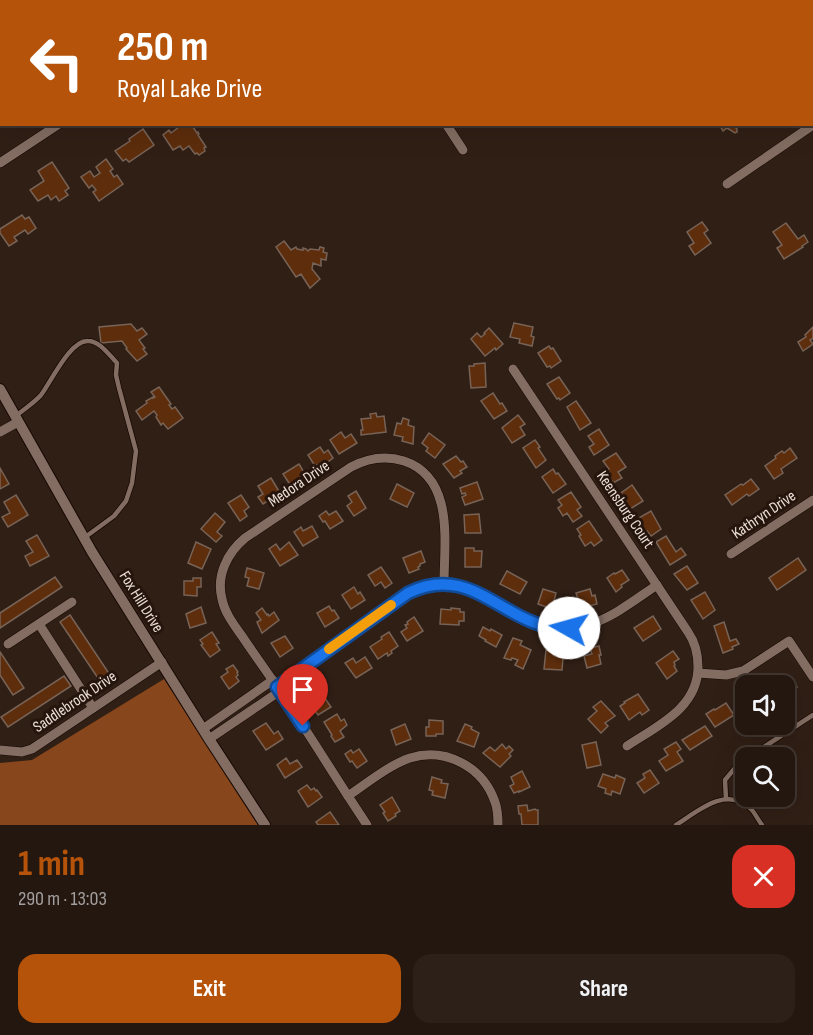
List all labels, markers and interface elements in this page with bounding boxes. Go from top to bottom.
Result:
text: 250 m [117,22,208,73]
icon: left [18,24,96,102]
text: Royal Lake Drive [117,73,262,105]
street label: Medora Drive [265,456,333,512]
street label: Keensburg Court [592,468,658,552]
street label: Kathryn Drive [728,487,800,543]
street label: Fox Hill Drive [115,568,167,636]
position arrow [537,596,601,660]
pin [277,664,328,726]
street label: Saddlebrook Drive [30,667,120,737]
icon: arrive [286,673,319,706]
map controls [735,675,795,807]
button: sound [735,675,795,735]
button: search [735,747,795,807]
text: 1 min [18,843,85,886]
button: close [732,845,795,908]
text: 290 m · 13:03 [18,887,107,911]
button: Exit [18,954,401,1023]
button: Share [413,954,795,1023]

